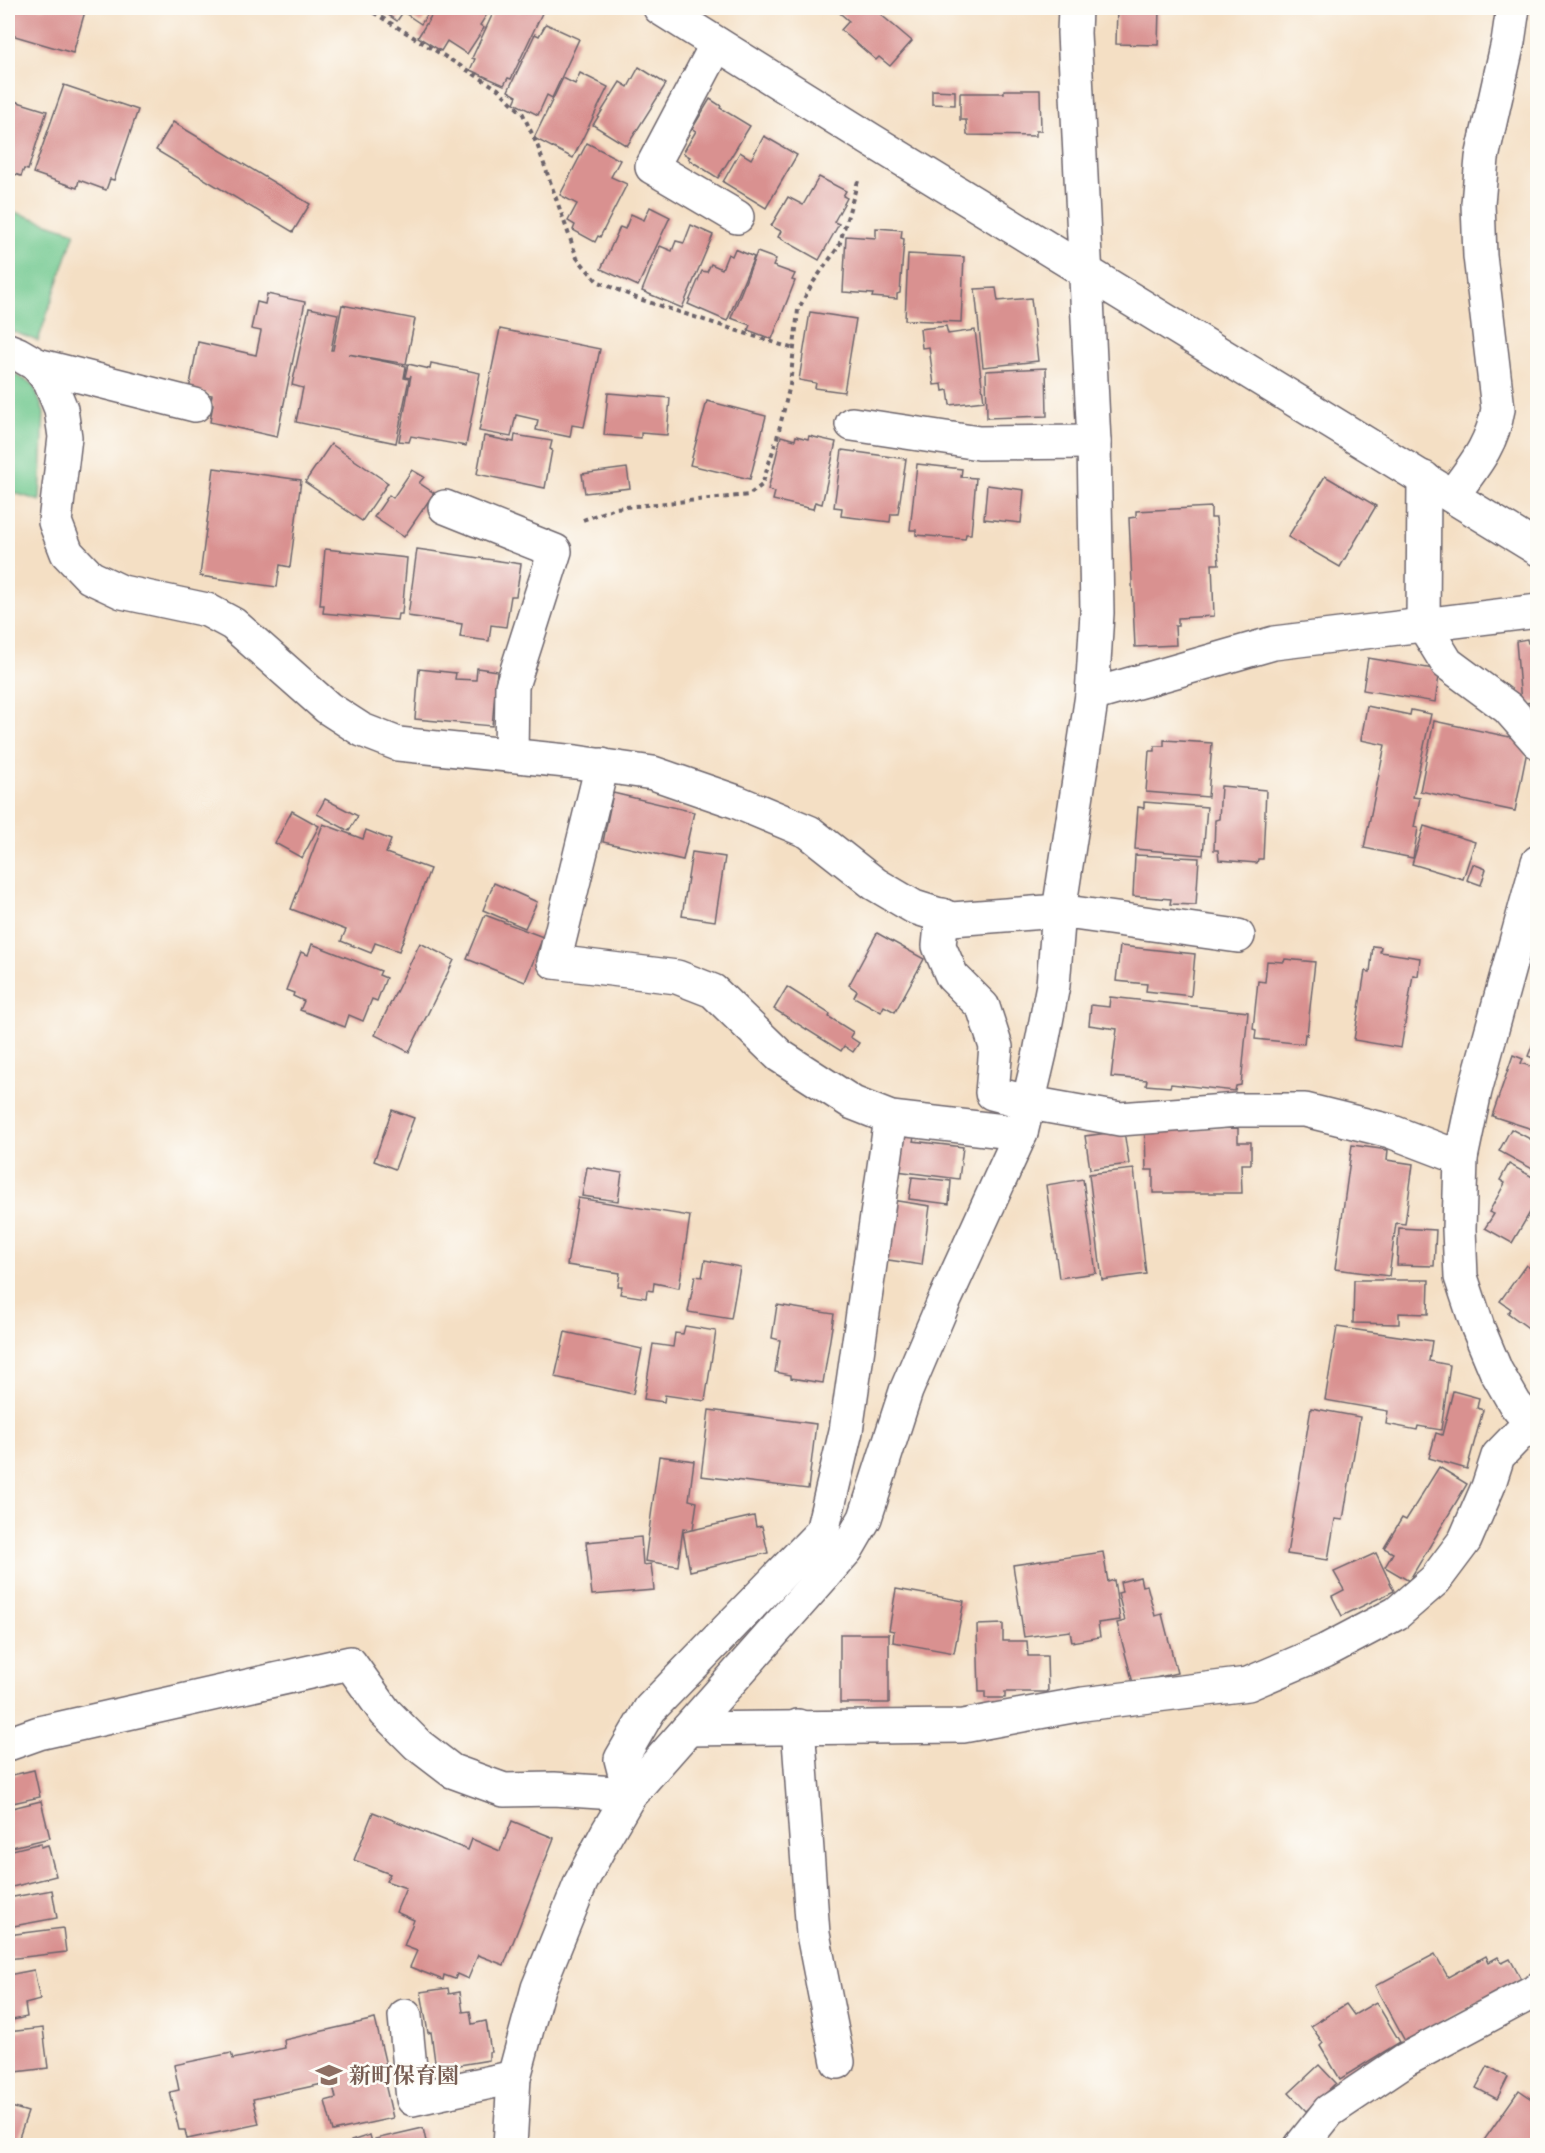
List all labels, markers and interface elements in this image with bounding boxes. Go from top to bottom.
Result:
school or university icon: 新町保育園 [314,2060,344,2090]
place label: 新町保育園 [349,2062,459,2089]

